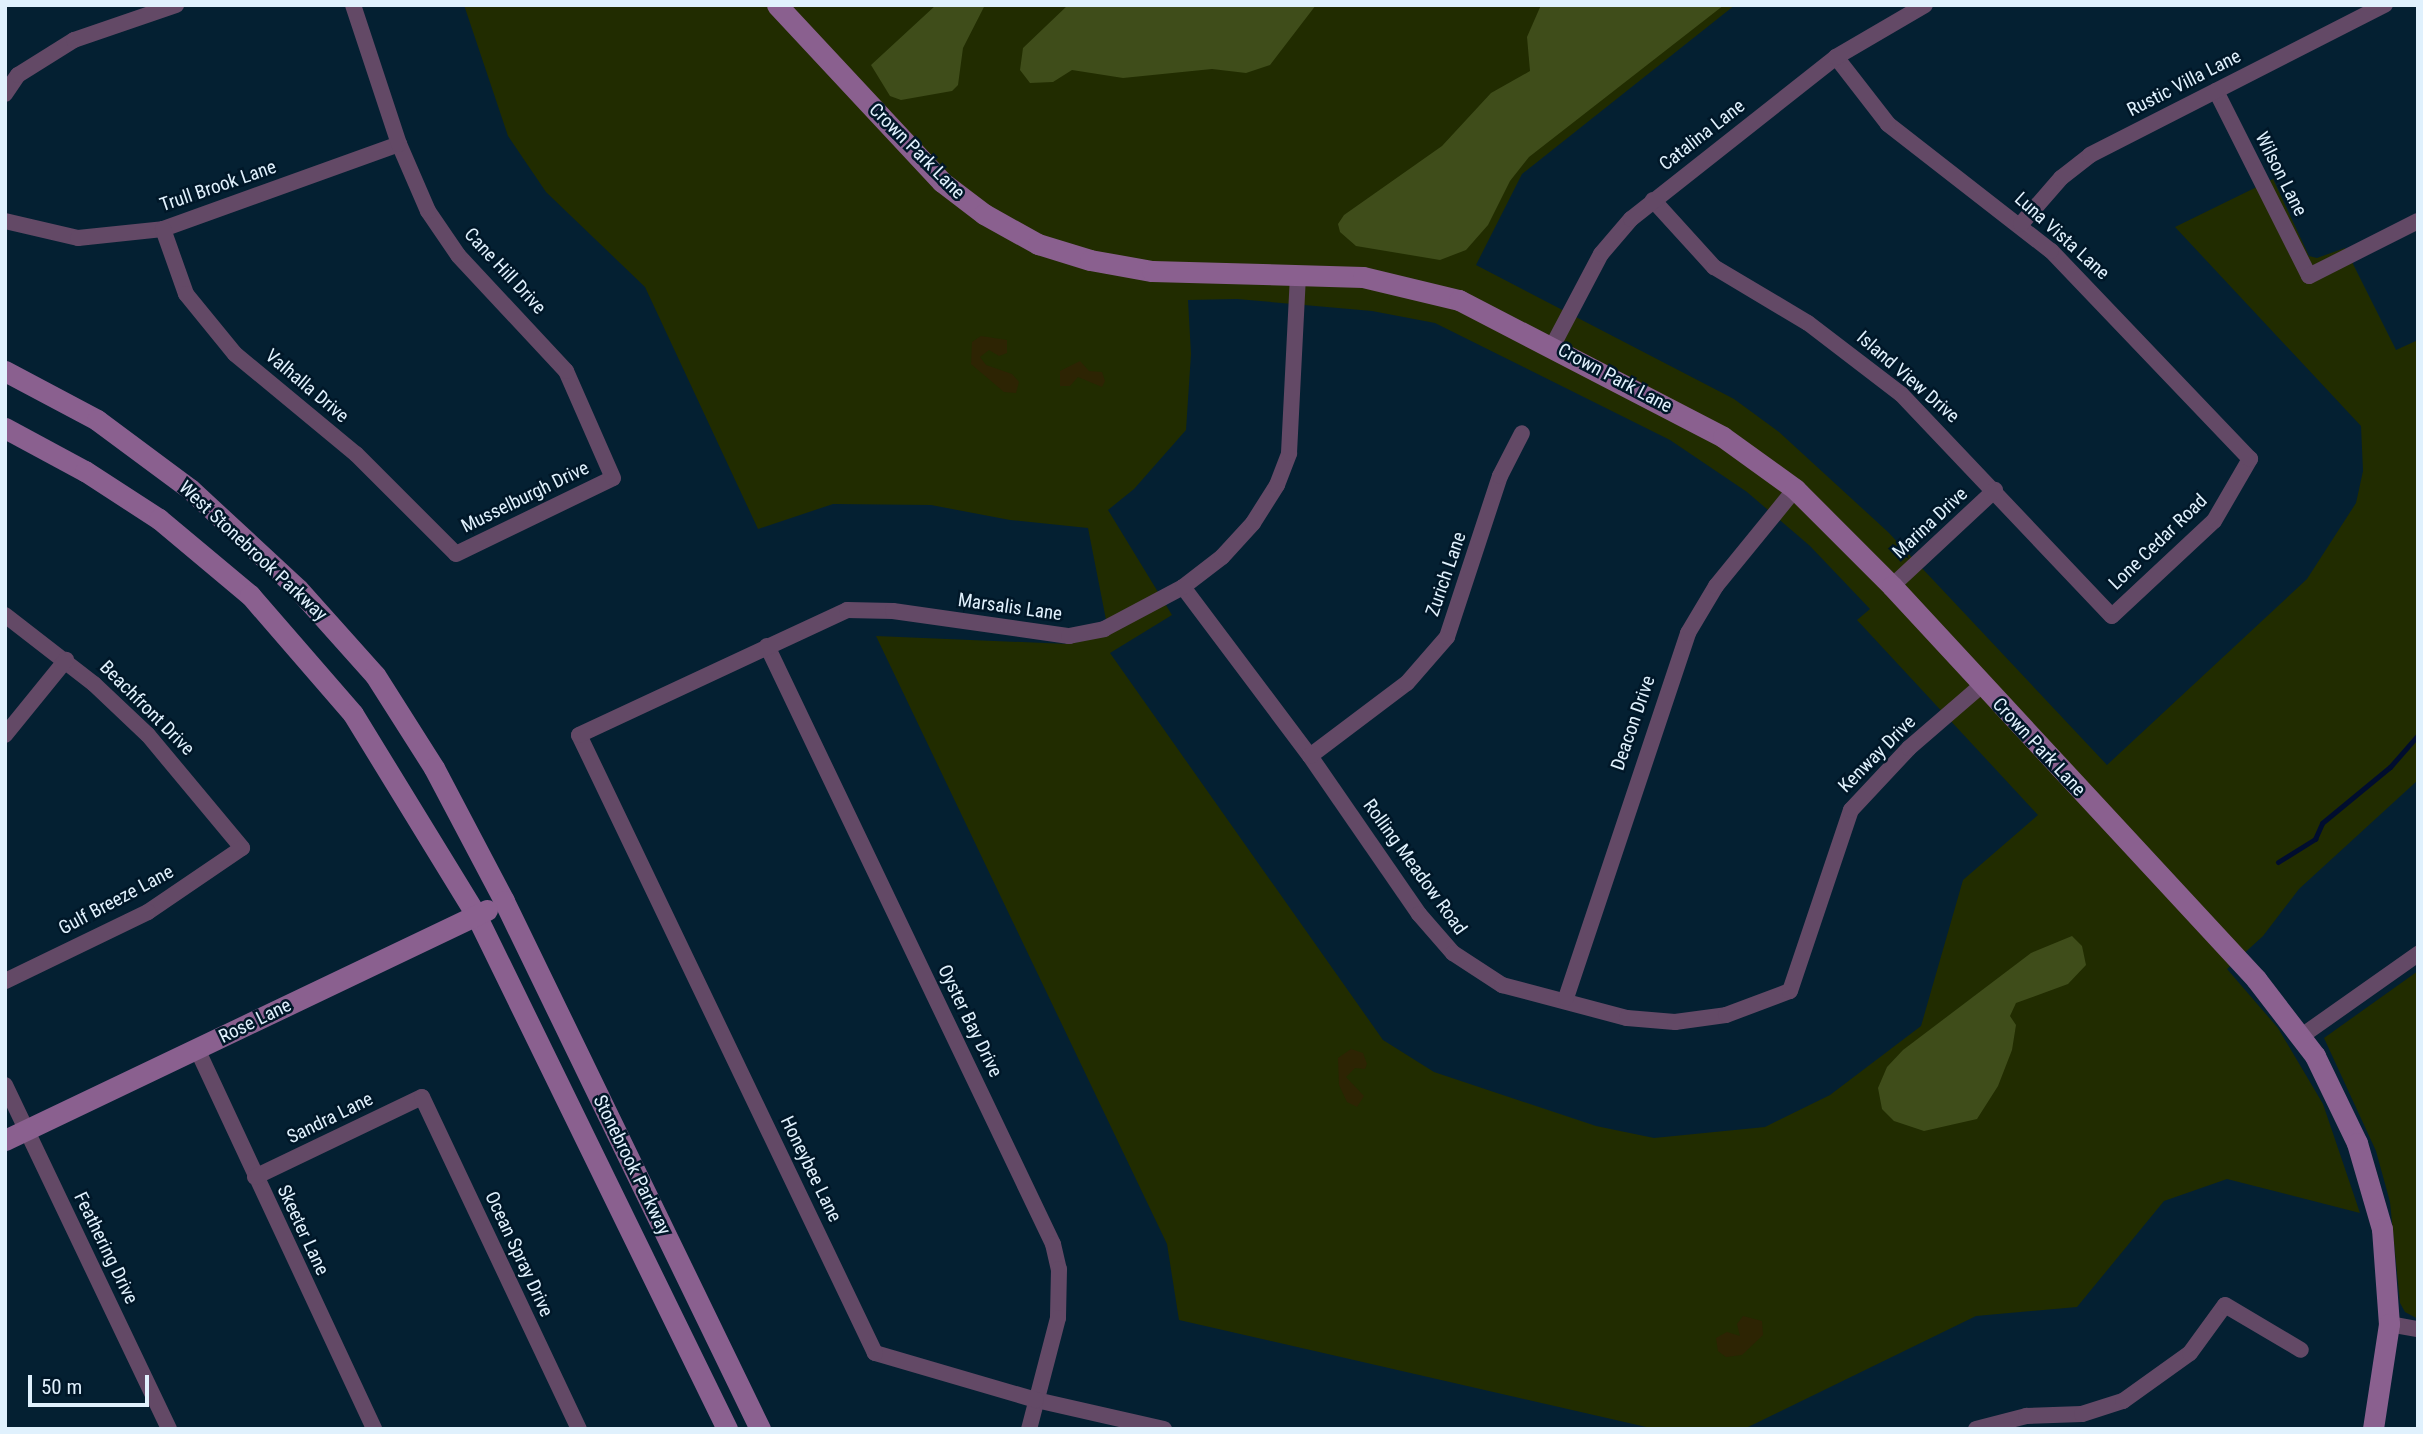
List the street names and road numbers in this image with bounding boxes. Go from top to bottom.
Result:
street label: Rustic Villa Lane [2123,45,2245,121]
street label: Catalina Lane [1655,95,1749,175]
street label: Crown Park Lane [864,98,970,204]
street label: Wilson Lane [2250,128,2312,220]
street label: Trull Brook Lane [157,155,279,217]
street label: Luna Vista Lane [2010,188,2114,284]
street label: Cane Hill Drive [459,223,551,319]
street label: Island View Drive [1852,326,1964,428]
street label: Crown Park Lane [1554,338,1676,418]
street label: Valhalla Drive [261,344,353,428]
street label: Musselburgh Drive [457,456,593,538]
street label: West Stonebrook Parkway [174,476,332,626]
street label: Marina Drive [1888,483,1972,563]
street label: Lone Cedar Road [2104,489,2212,595]
street label: Zurich Lane [1421,529,1471,619]
street label: Marsalis Lane [956,588,1064,626]
street label: Beachfront Drive [95,656,199,760]
street label: Deacon Drive [1606,673,1660,773]
street label: Crown Park Lane [1988,693,2090,801]
street label: Kenway Drive [1834,711,1920,797]
street label: Rolling Meadow Road [1358,795,1472,939]
street label: Gulf Breeze Lane [55,860,177,940]
street label: Oyster Bay Drive [933,961,1007,1081]
street label: Rose Lane [215,994,295,1048]
street label: Sandra Lane [283,1087,377,1149]
street label: Stonebrook Parkway [588,1091,676,1239]
street label: Honeybee Lane [776,1112,846,1226]
street label: Skeeter Lane [272,1181,334,1279]
street label: Feathering Drive [69,1188,143,1308]
street label: Ocean Spray Drive [480,1188,558,1320]

